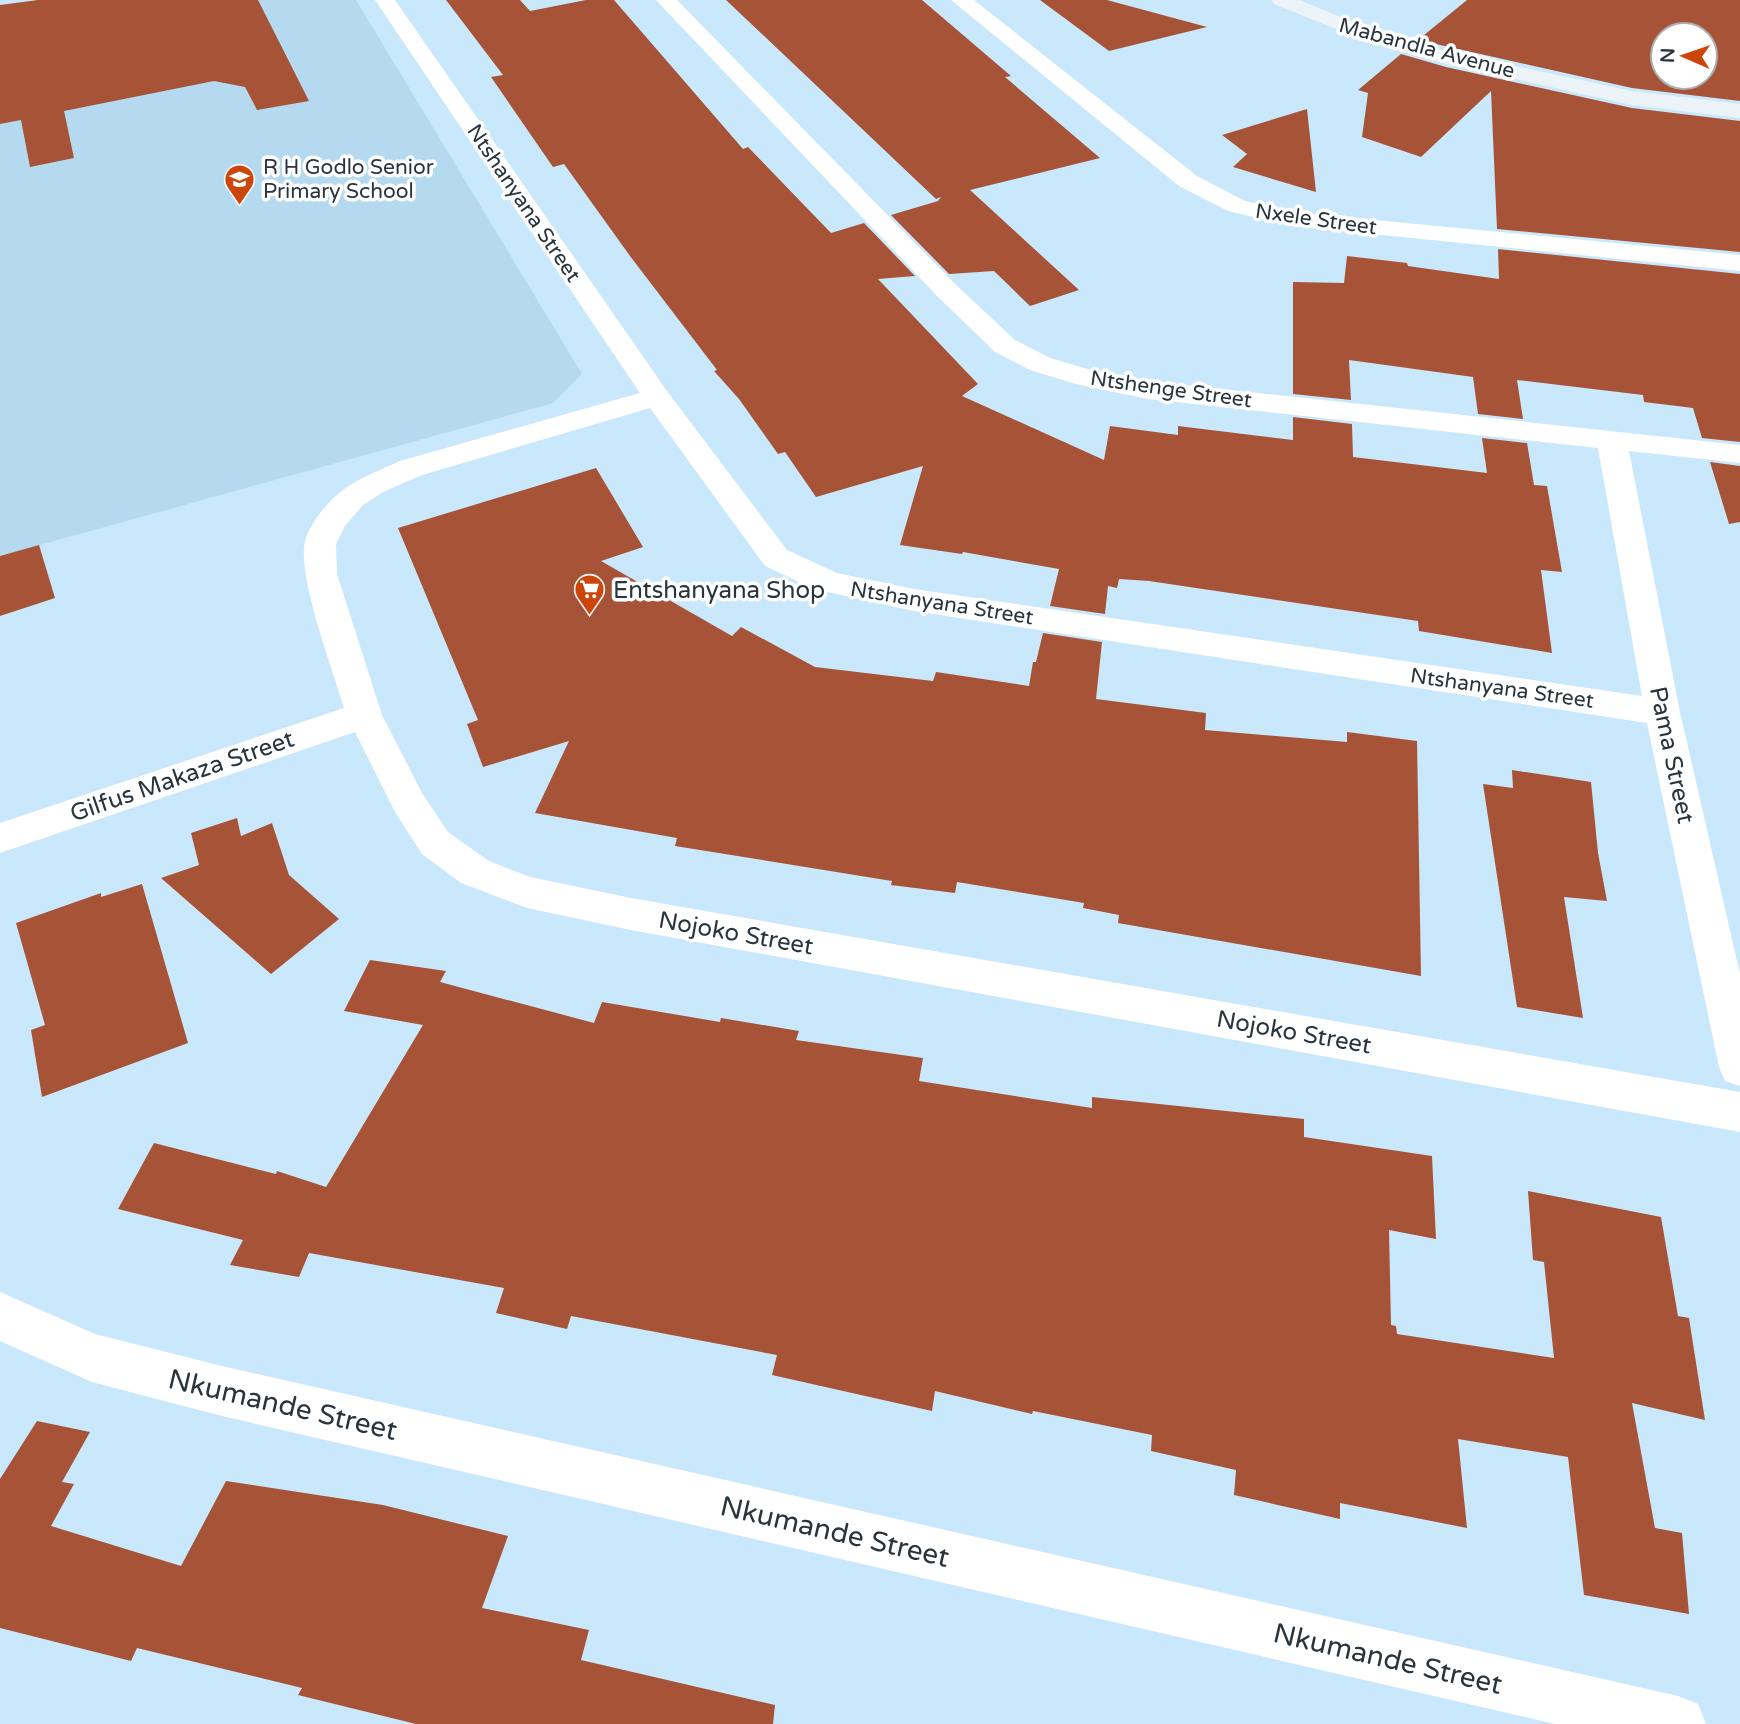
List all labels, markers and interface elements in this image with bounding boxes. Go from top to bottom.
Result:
street label: Mabandla Avenue [1336,13,1518,84]
north arrow [1649,21,1719,91]
text: N [1657,47,1679,63]
street label: Ntshanyana Street [462,120,586,287]
place label: R H Godlo Senior Primary School [263,155,434,204]
school or university icon: R H Godlo Senior Primary School [223,162,257,206]
street label: Nxele Street [1254,199,1378,240]
street label: Ntshenge Street [1089,366,1253,413]
supermarket icon: Entshanyana Shop [573,573,607,617]
place label: Entshanyana Shop [613,576,825,605]
street label: Ntshanyana Street [849,577,1035,630]
street label: Ntshanyana Street [1409,663,1595,714]
street label: Pama Street [1643,684,1700,826]
street label: Gilfus Makaza Street [66,725,298,828]
street label: Nojoko Street [656,906,815,961]
street label: Nojoko Street [1214,1005,1373,1060]
street label: Nkumande Street [165,1362,401,1448]
street label: Nkumande Street [717,1489,953,1575]
street label: Nkumande Street [1270,1616,1506,1702]

